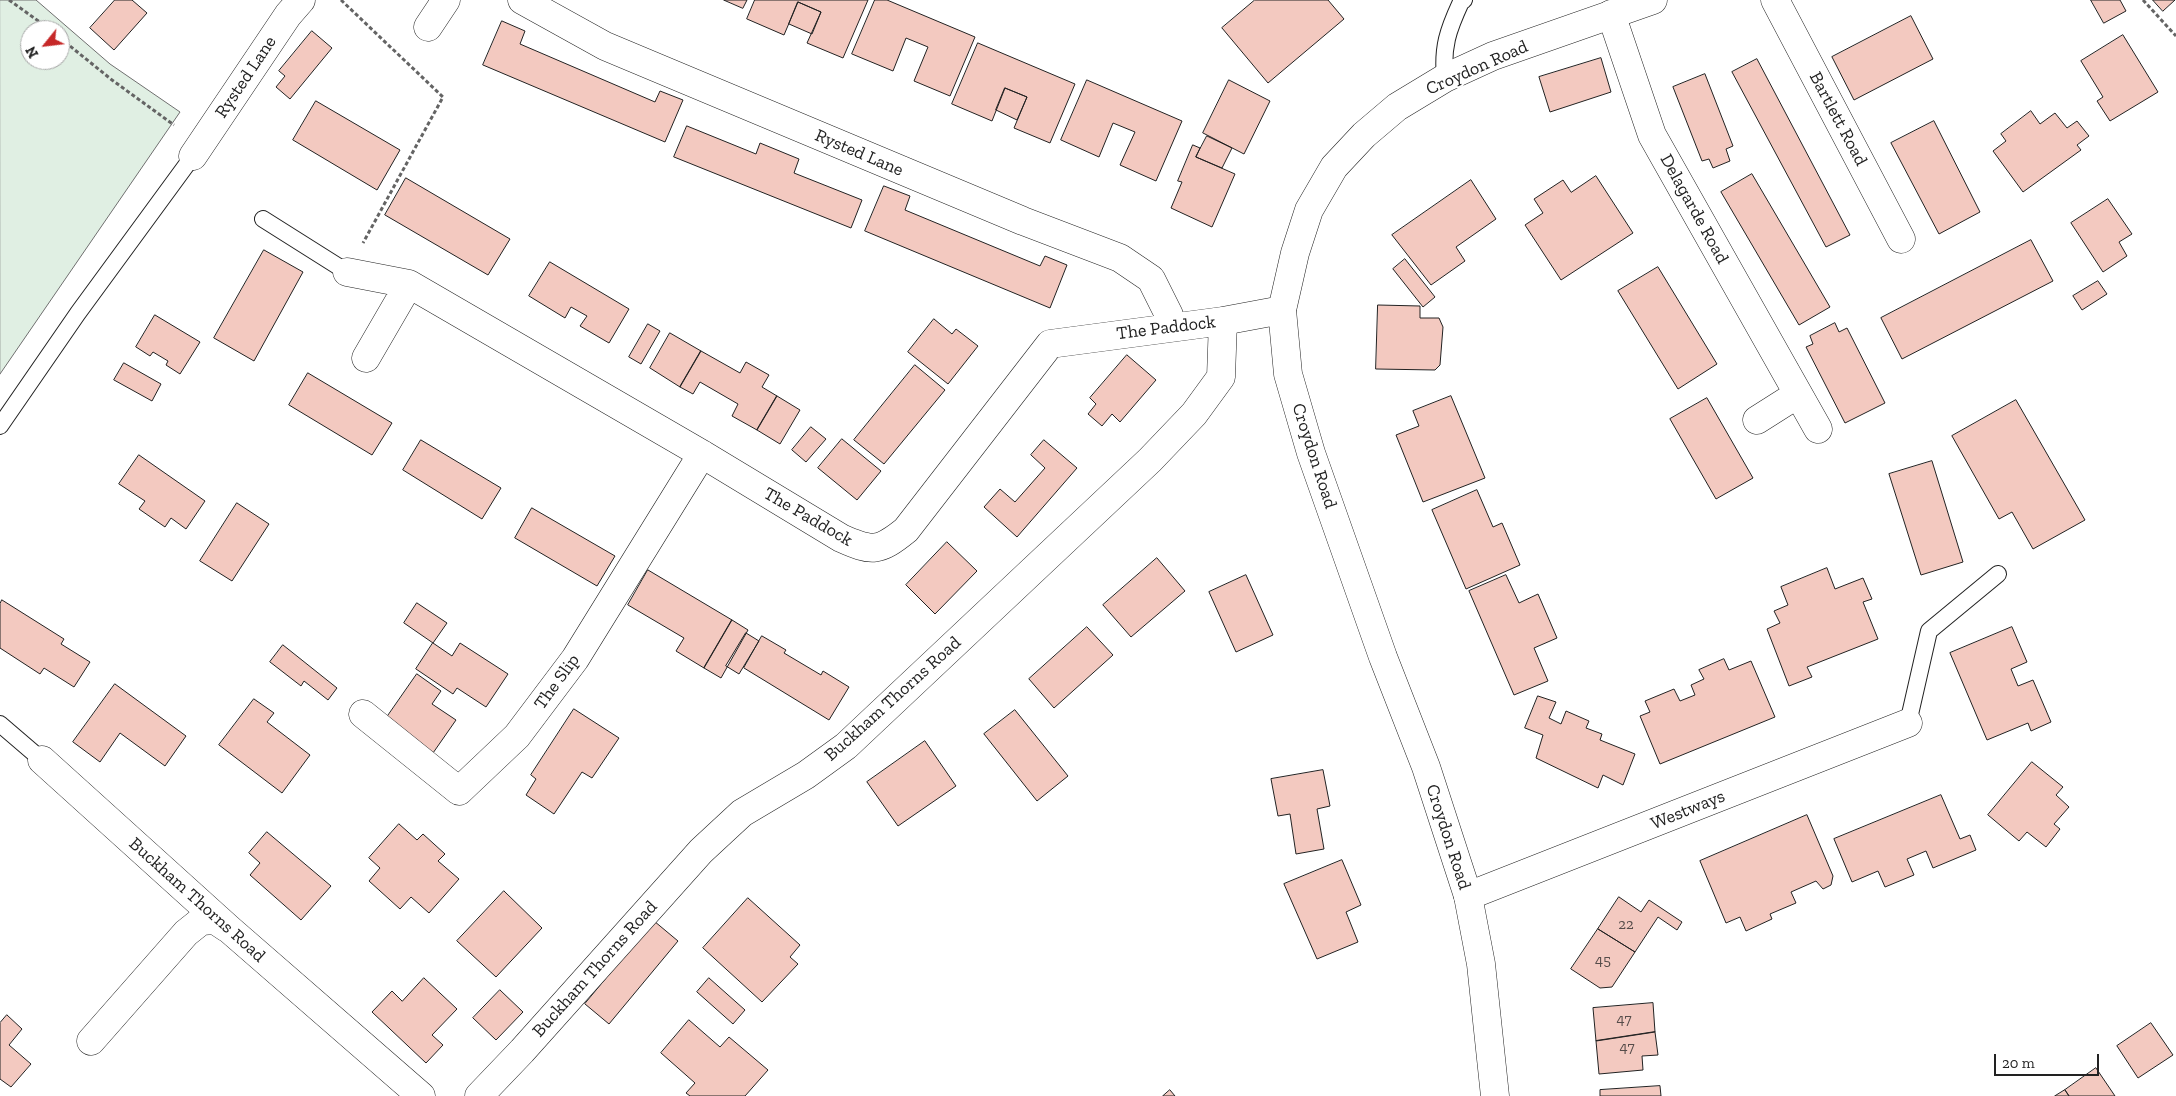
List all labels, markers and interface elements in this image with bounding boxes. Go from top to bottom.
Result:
north arrow [20,20,70,70]
street label: Rysted Lane [211,32,281,122]
street label: Croydon Road [1423,36,1531,100]
text: N [22,43,42,61]
street label: Bartlett Road [1804,68,1872,170]
street label: Rysted Lane [811,125,907,181]
street label: Delagarde Road [1655,150,1733,268]
street label: The Paddock [1115,311,1217,345]
street label: Croydon Road [1287,401,1341,511]
street label: The Paddock [760,483,856,551]
street label: Buckham Thorns Road [820,632,966,766]
street label: The Slip [530,650,584,714]
street label: Croydon Road [1421,782,1475,892]
street label: Westways [1648,785,1728,835]
street label: Buckham Thorns Road [124,833,270,967]
street label: Buckham Thorns Road [528,896,662,1042]
house number: 22 [1618,916,1634,934]
house number: 45 [1595,952,1611,970]
house number: 47 [1617,1011,1631,1029]
house number: 47 [1620,1039,1634,1057]
scale bar [1996,1044,2101,1076]
text: 20 m [2002,1054,2035,1072]

